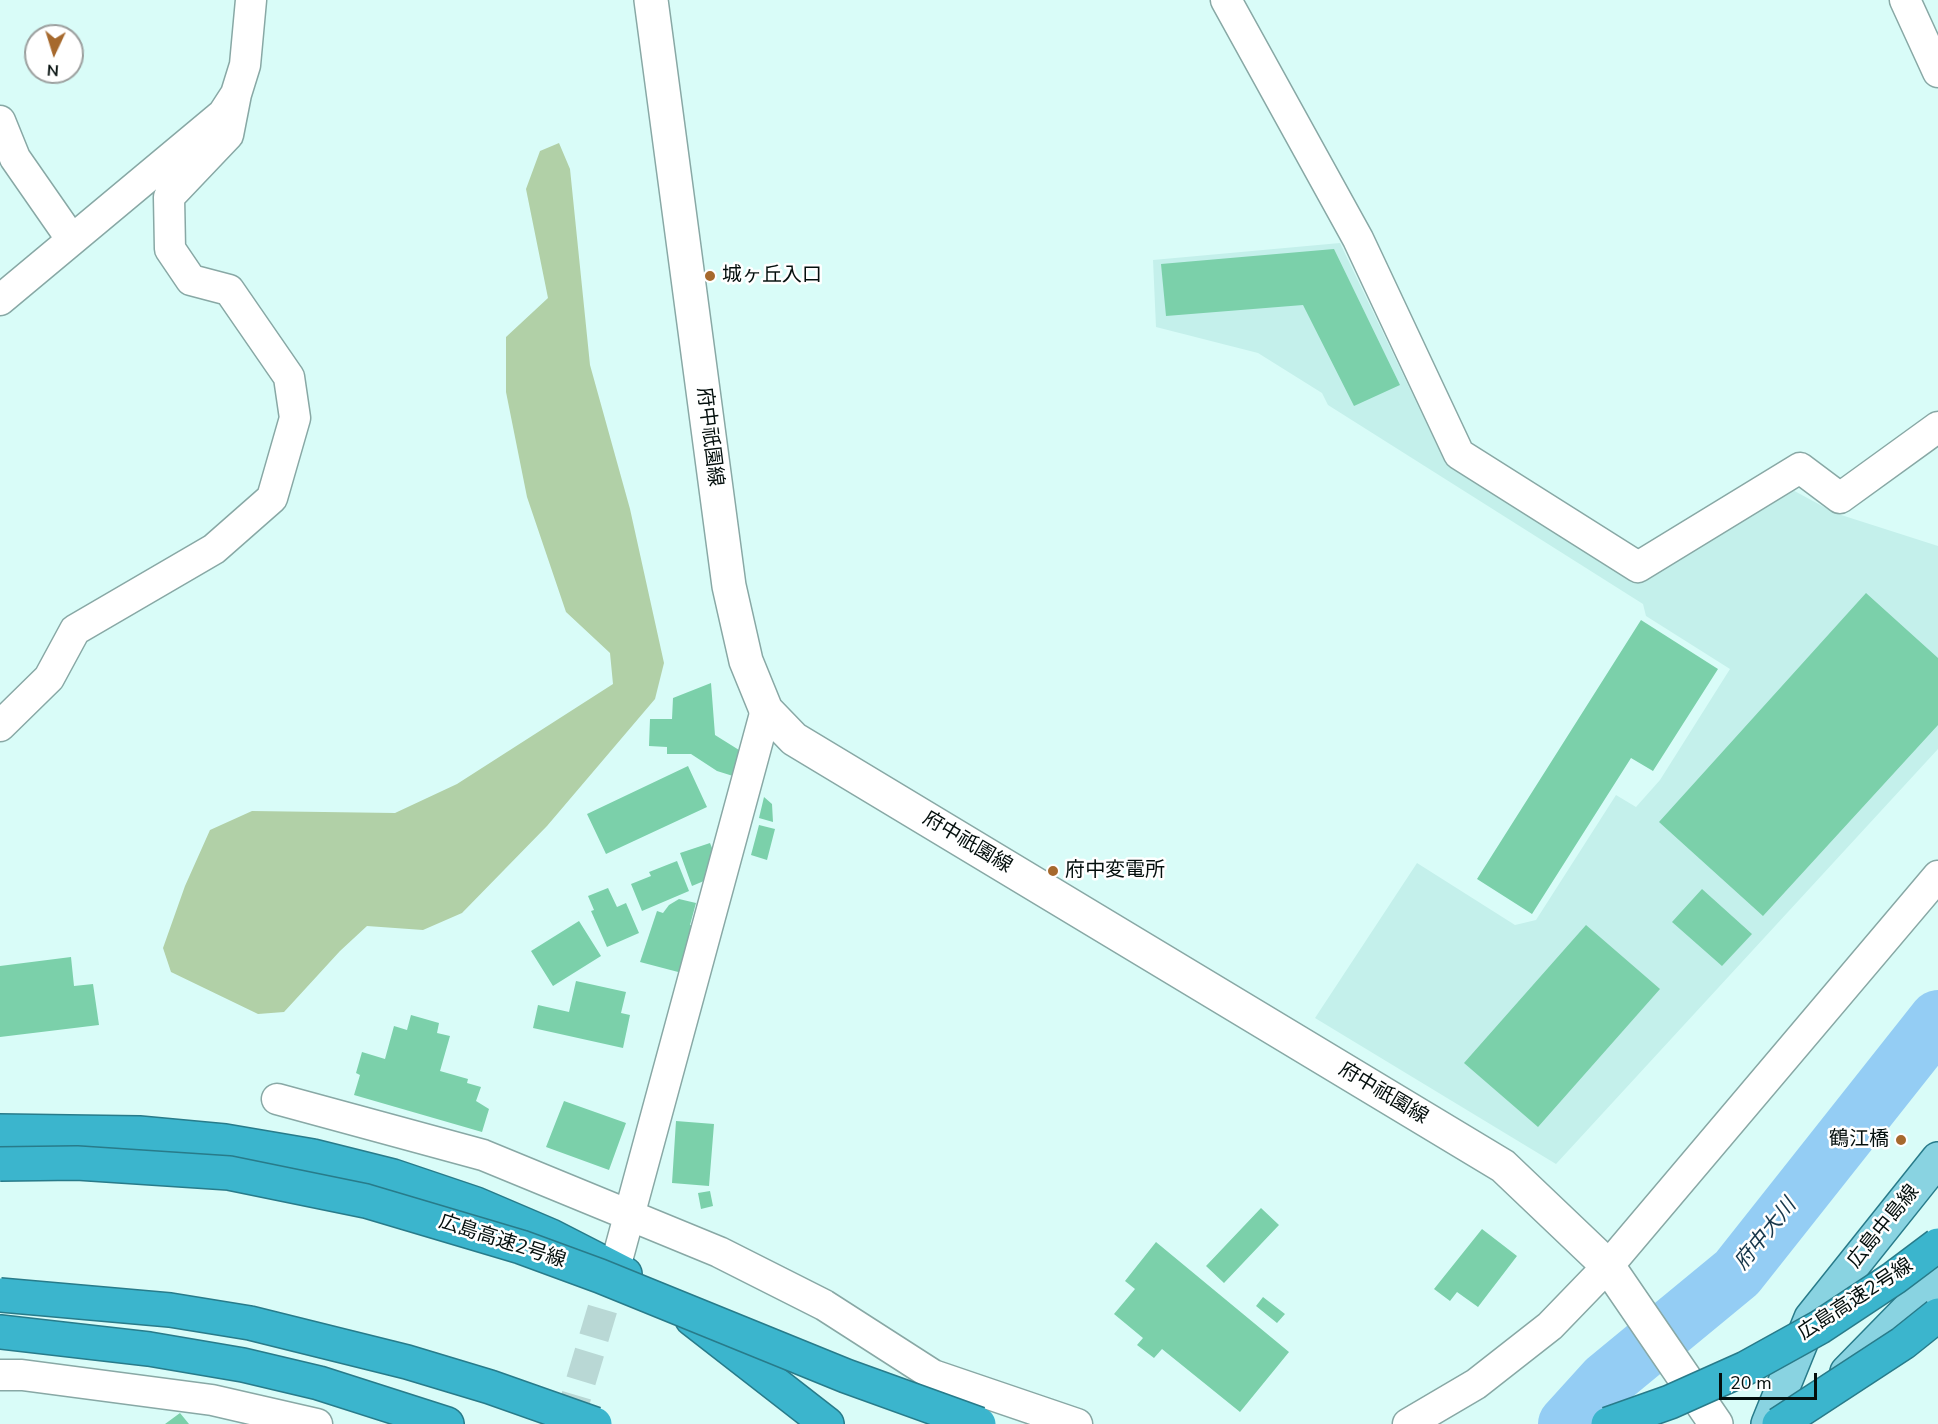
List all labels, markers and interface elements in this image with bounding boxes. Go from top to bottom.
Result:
north arrow [24,24,84,84]
text: N [46,59,60,81]
place label: 城ヶ丘入口 [722,264,822,288]
marker: 城ヶ丘入口 [703,269,717,283]
street label: 府中祇園線 [691,386,727,488]
street label: 府中祇園線 [918,807,1016,879]
place label: 府中変電所 [1065,859,1165,883]
marker: 府中変電所 [1046,864,1060,878]
street label: 府中祇園線 [1334,1058,1432,1130]
place label: 鶴江橋 [1829,1128,1889,1152]
marker: 鶴江橋 [1894,1133,1908,1147]
street label: 広島中島線 [1843,1181,1925,1273]
water label: 府中大川 [1730,1194,1802,1276]
street label: 広島高速2号線 [436,1210,568,1274]
street label: 広島高速2号線 [1794,1254,1918,1346]
scale bar [1722,1361,1820,1399]
text: 20 m [1730,1371,1772,1395]

